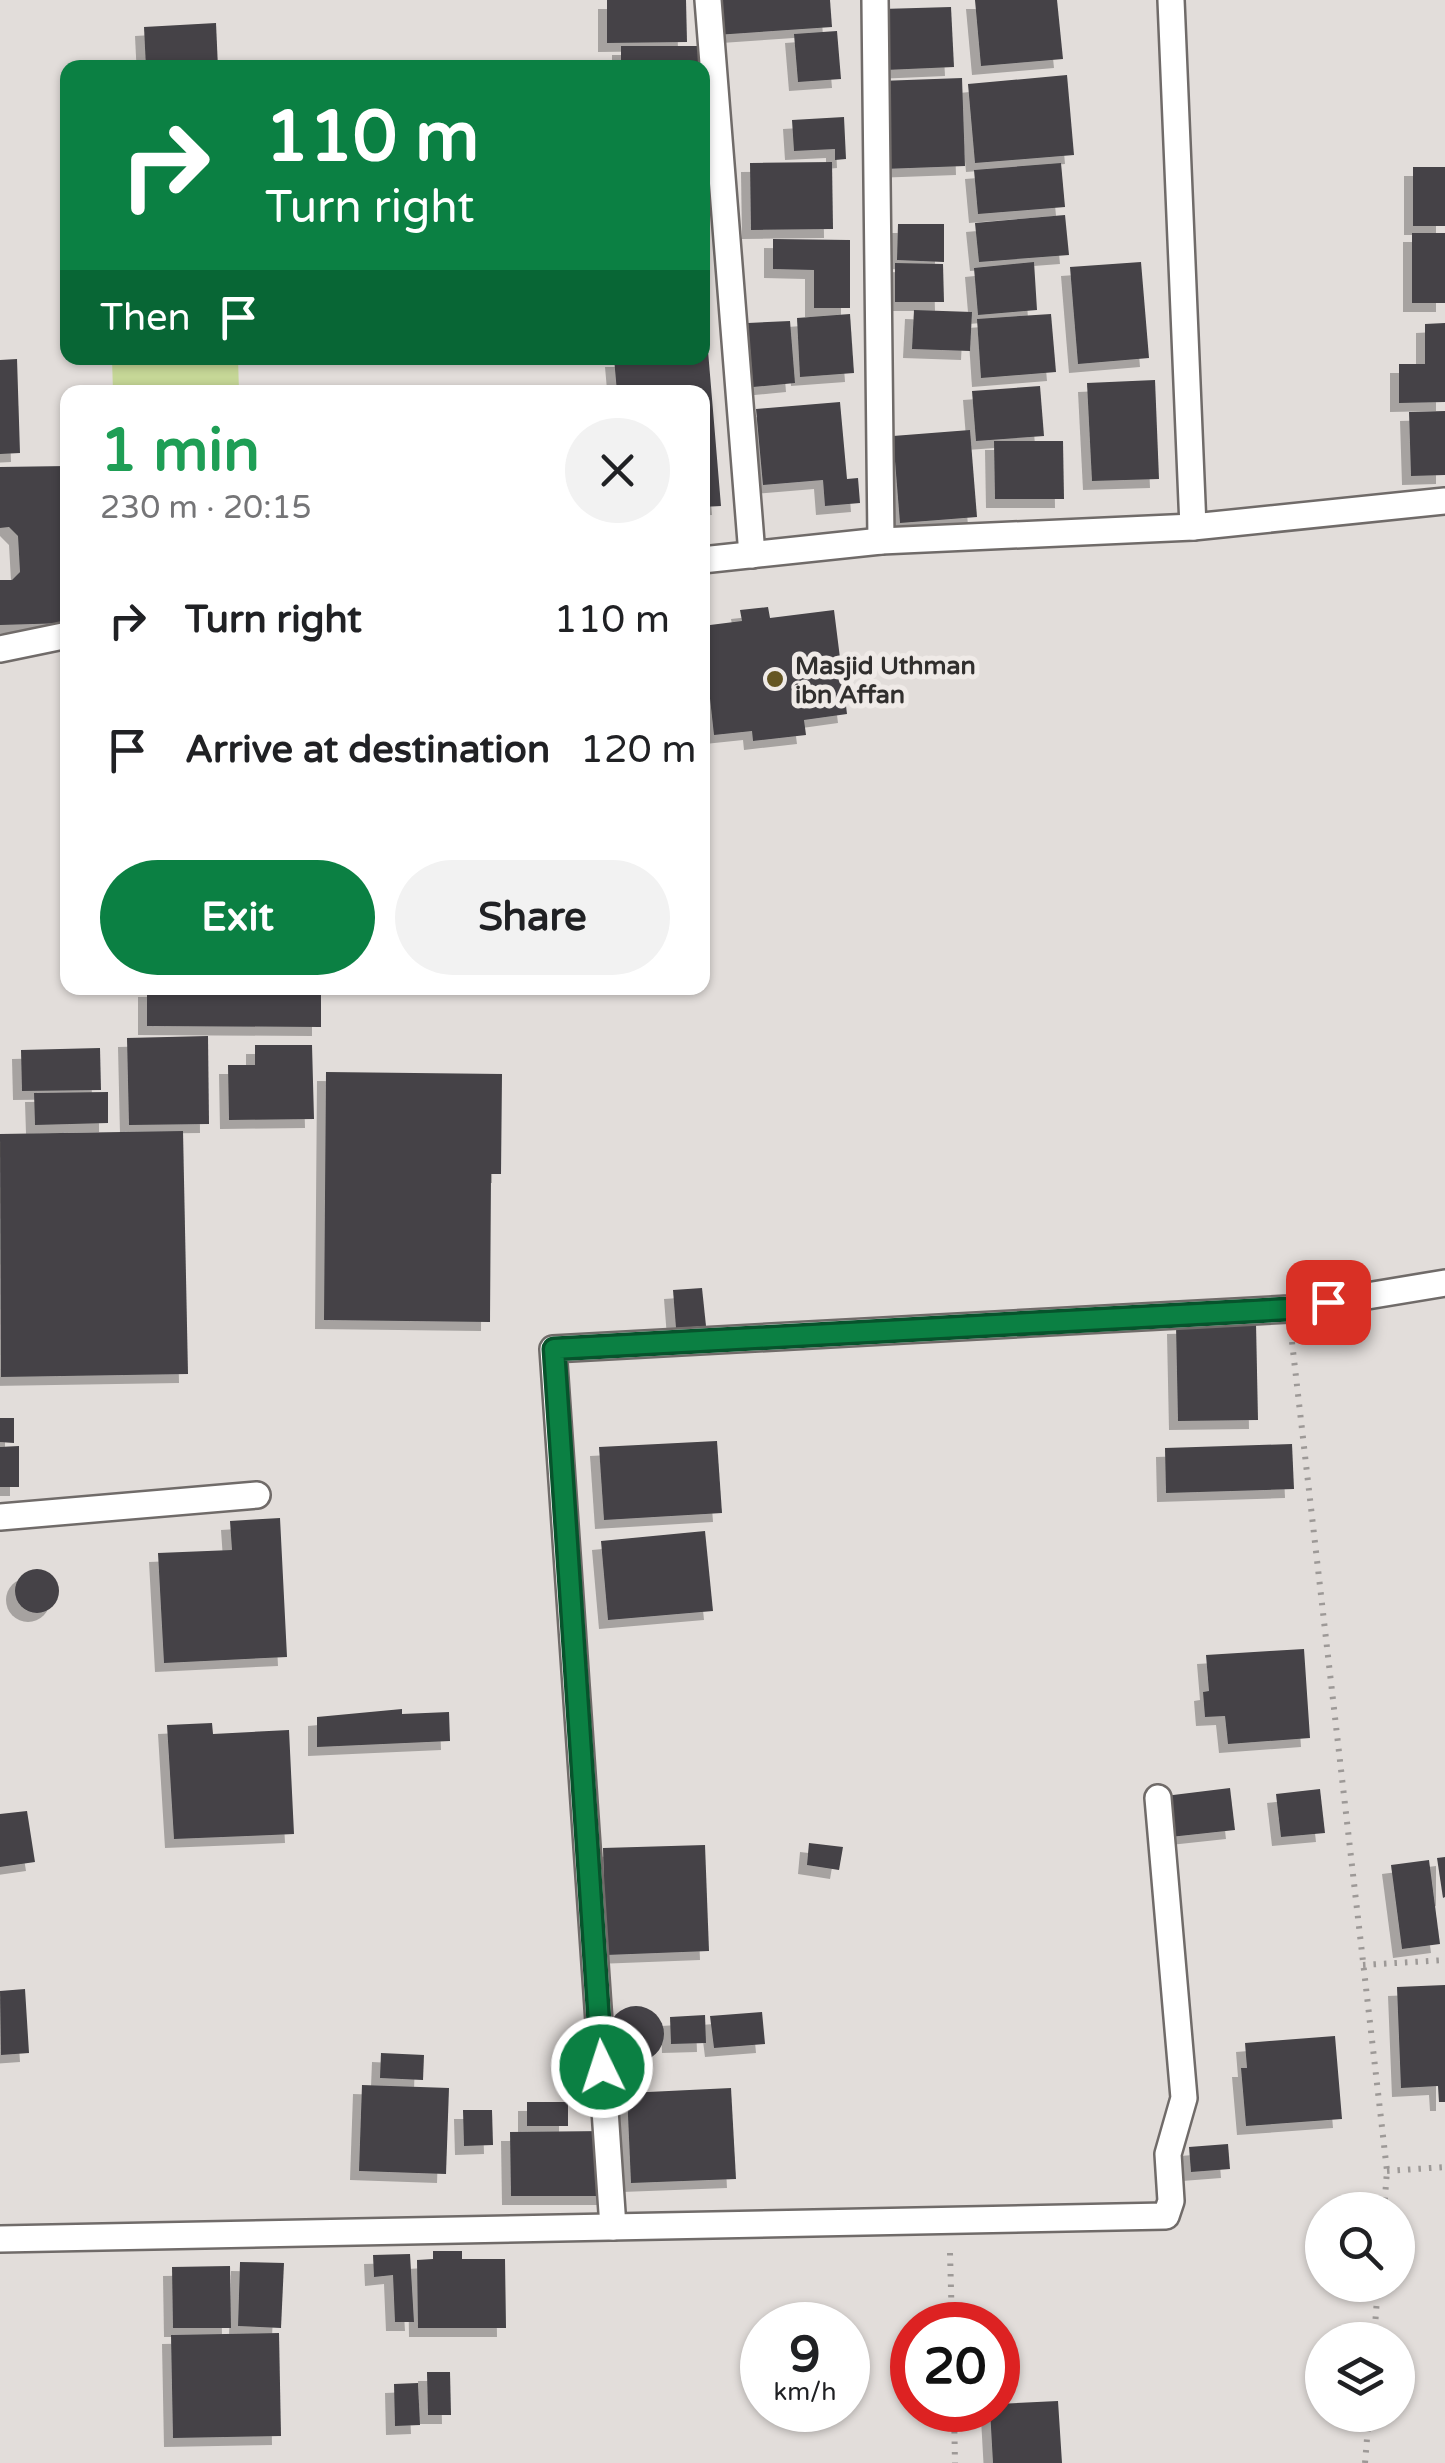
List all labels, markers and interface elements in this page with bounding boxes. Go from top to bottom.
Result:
text: 110 m [265,96,479,180]
icon: right [100,100,230,230]
text: Turn right [265,181,474,235]
icon: arrive [211,290,266,345]
text: Then [100,295,191,341]
text: 1 min [100,415,260,487]
button: close [565,418,670,523]
text: 230 m · 20:15 [100,489,312,527]
icon: right [100,593,155,648]
text: Turn right [185,597,362,643]
text: 110 m [554,597,670,643]
place label: Masjid Uthman ibn Affan [795,651,976,710]
marker: Masjid Uthman ibn Affan [764,668,786,690]
icon: arrive [100,723,155,778]
text: Arrive at destination [185,727,550,773]
text: 120 m [580,727,696,773]
button: Exit [100,860,375,975]
button: Share [395,860,670,975]
pin [1286,1260,1371,1345]
icon: arrive [1301,1275,1356,1330]
position arrow [550,2015,654,2119]
map controls [1305,2192,1415,2432]
button: search [1305,2192,1415,2302]
speed limit sign: 20 [890,2302,1020,2432]
button: layers [1305,2322,1415,2432]
text: 9 [789,2325,821,2385]
text: km/h [774,2377,836,2407]

